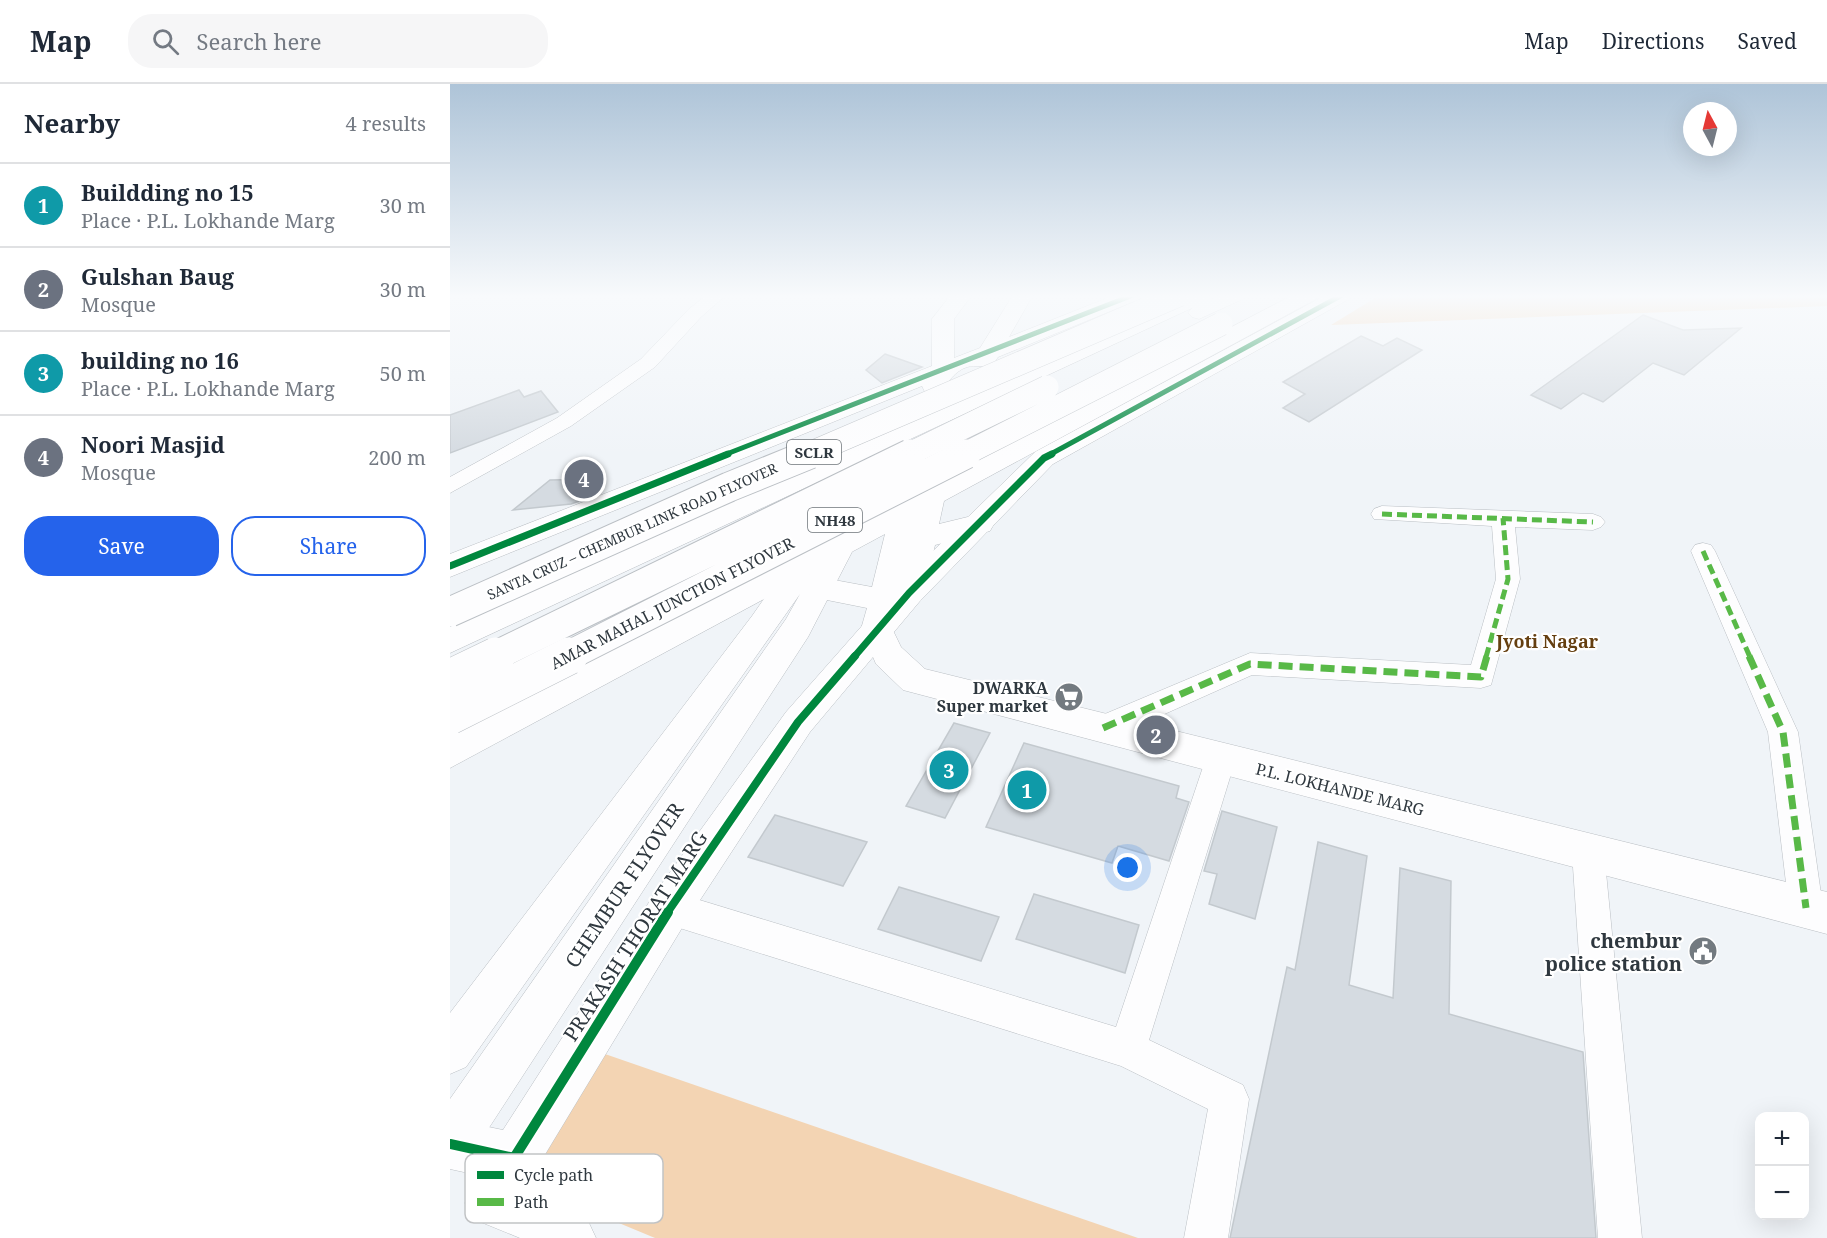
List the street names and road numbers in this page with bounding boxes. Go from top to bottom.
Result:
road number: SCLR [787,440,841,464]
street label: SANTA CRUZ – CHEMBUR LINK ROAD FLYOVER [484,458,781,604]
road number: NH48 [808,508,862,532]
street label: AMAR MAHAL JUNCTION FLYOVER [546,532,798,674]
street label: P.L. LOKHANDE MARG [1254,757,1427,821]
street label: CHEMBUR FLYOVER [559,796,690,973]
street label: PRAKASH THORAT MARG [557,826,713,1046]

